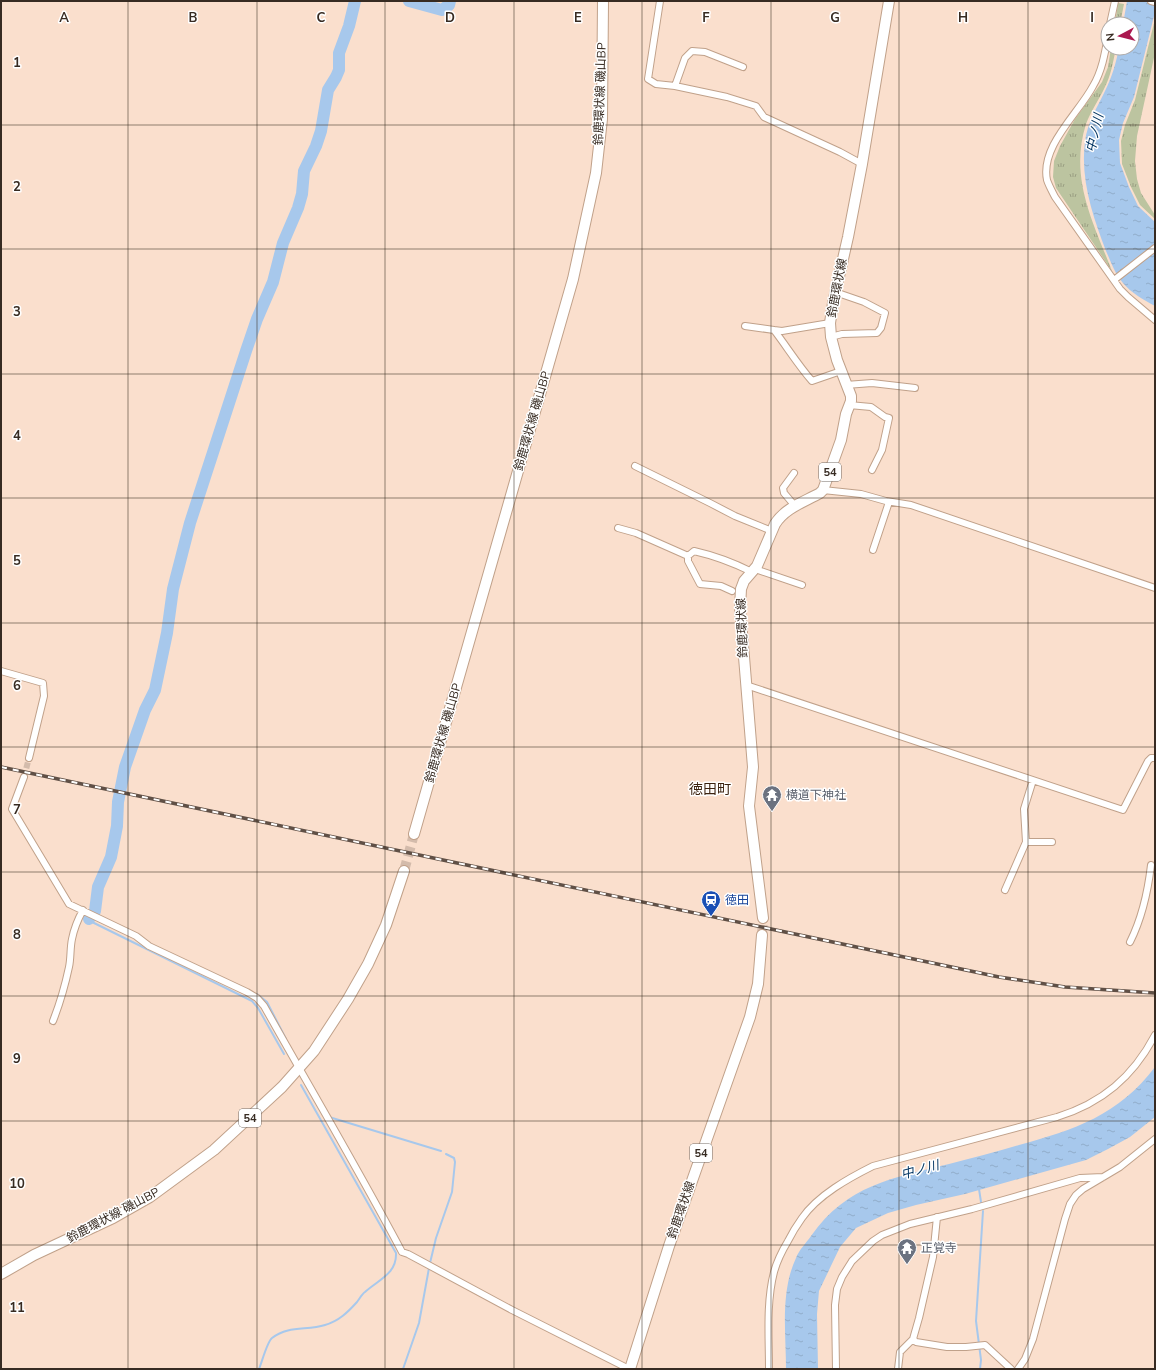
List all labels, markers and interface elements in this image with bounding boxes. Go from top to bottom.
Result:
text: A [59,9,69,27]
text: B [189,9,198,27]
text: C [317,9,326,27]
text: D [445,9,455,27]
text: E [574,9,582,27]
text: F [702,9,710,27]
text: G [830,9,840,27]
text: H [958,9,968,27]
text: I [1090,9,1094,27]
north arrow [1100,16,1140,56]
text: N [1103,32,1119,42]
street label: 鈴鹿環状線 磯山BP [590,42,610,146]
text: 1 [13,54,21,72]
water label: 中ノ川 [1082,110,1109,154]
text: 2 [13,178,21,196]
street label: 鈴鹿環状線 [823,257,851,319]
text: 3 [13,303,21,321]
street label: 鈴鹿環状線 磯山BP [510,369,554,473]
text: 4 [13,427,21,445]
road number: 54 [819,463,841,481]
text: 5 [13,552,21,570]
street label: 鈴鹿環状線 [733,598,751,658]
text: 6 [13,677,21,695]
street label: 鈴鹿環状線 磯山BP [421,681,465,785]
district label: 徳田町 [689,780,731,799]
temple icon: 横道下神社 [761,784,783,812]
place label: 横道下神社 [786,787,846,803]
text: 7 [13,801,21,819]
station icon: 徳田 [700,889,722,917]
place label: 徳田 [725,892,749,908]
text: 8 [13,926,21,944]
text: 9 [13,1050,21,1068]
road number: 54 [239,1109,261,1127]
road number: 54 [690,1144,712,1162]
water label: 中ノ川 [899,1156,943,1184]
text: 10 [9,1175,25,1193]
street label: 鈴鹿環状線 [664,1179,698,1241]
street label: 鈴鹿環状線 磯山BP [64,1184,162,1246]
temple icon: 正覚寺 [896,1237,918,1265]
place label: 正覚寺 [921,1240,957,1256]
text: 11 [9,1299,25,1317]

